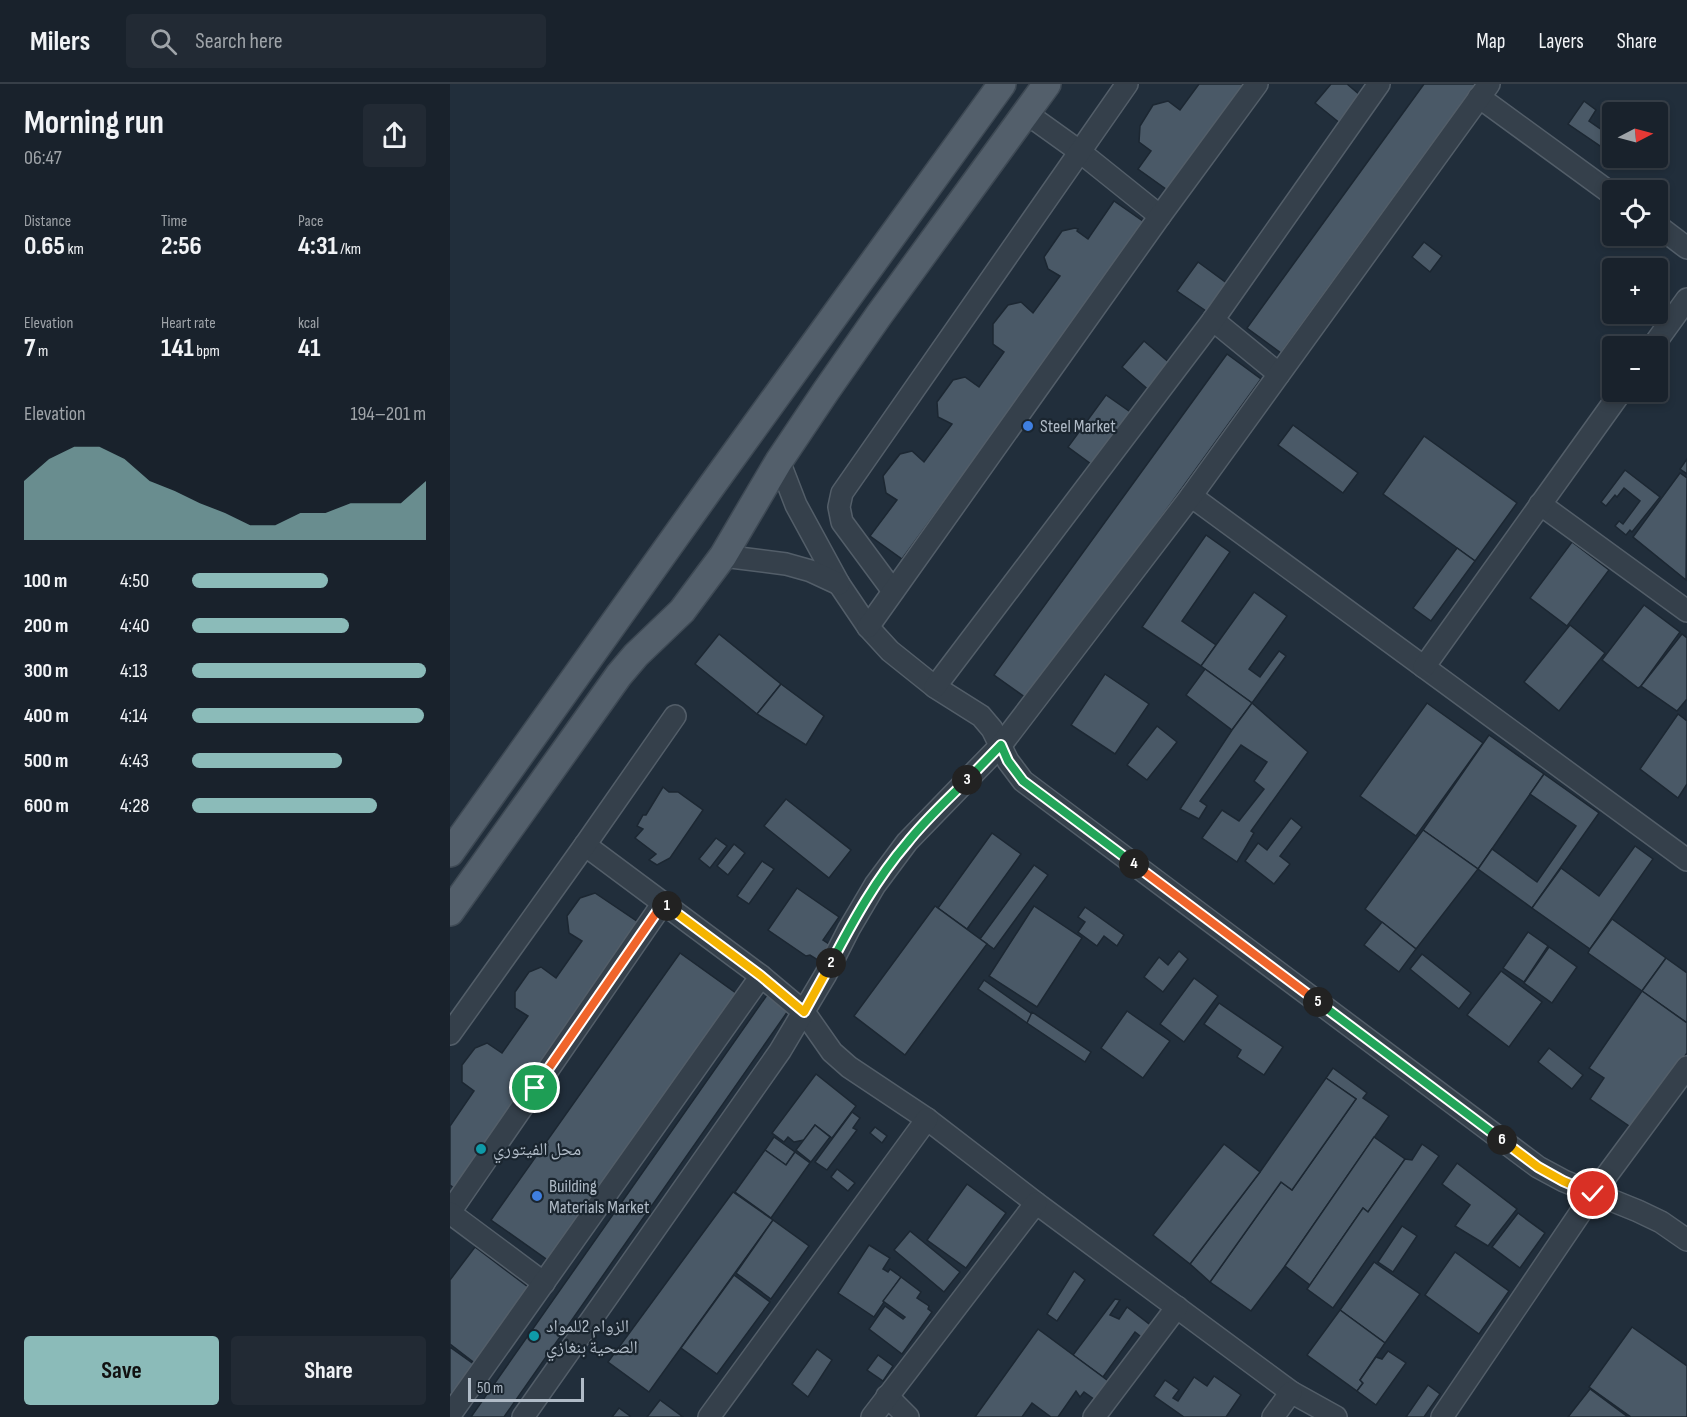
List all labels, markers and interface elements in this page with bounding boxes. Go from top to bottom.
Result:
search box [126,14,546,68]
text: Milers [30,25,90,58]
icon: search [147,25,180,58]
text: Search here [195,28,283,55]
text: Map [1476,29,1505,54]
text: Layers [1538,29,1584,54]
text: Share [1617,29,1657,54]
north arrow [1602,102,1668,168]
map controls [1602,102,1668,402]
text: Morning run [24,103,164,143]
button: share [363,104,426,167]
text: 06:47 [24,146,62,170]
button: locate [1602,180,1668,246]
text: Distance [24,212,71,231]
text: Time [161,212,187,231]
text: Pace [298,212,323,231]
text: 0.65 [24,231,65,262]
text: 2:56 [161,231,202,262]
text: 4:31 [298,231,338,262]
text: km [65,240,84,259]
text: /km [338,240,361,259]
button: + [1602,258,1668,324]
text: Elevation [24,314,73,333]
text: Heart rate [161,314,216,333]
text: kcal [298,314,319,333]
text: 7 [24,333,35,364]
text: 141 [161,333,194,364]
text: 41 [298,333,320,364]
button: − [1602,336,1668,402]
text: m [35,342,48,361]
text: bpm [194,342,220,361]
text: Elevation [24,402,86,426]
text: 194–201 m [350,402,426,426]
place label: Steel Market [1040,416,1116,437]
marker: Steel Market [1021,419,1035,433]
text: 100 m [24,569,67,593]
text: 4:50 [120,569,149,593]
text: 200 m [24,614,68,638]
text: 4:40 [120,614,149,638]
text: 300 m [24,659,68,683]
text: 4:13 [120,659,148,683]
text: 400 m [24,704,69,728]
text: 4:14 [120,704,148,728]
text: 500 m [24,749,68,773]
text: 4:43 [120,749,149,773]
pin: 3 [952,765,982,795]
text: 3 [963,770,971,789]
text: 600 m [24,794,69,818]
text: 4:28 [120,794,149,818]
pin: 4 [1119,849,1149,879]
text: 4 [1130,854,1138,873]
pin: 1 [652,891,682,921]
text: 1 [664,896,670,915]
pin: 2 [816,948,846,978]
text: 2 [827,953,835,972]
pin: 5 [1303,987,1333,1017]
text: 5 [1314,992,1322,1011]
pin [509,1062,560,1113]
icon: arrive [518,1071,551,1104]
pin: 6 [1487,1125,1517,1155]
text: 6 [1498,1130,1506,1149]
place label: محل الفيتوري [493,1139,581,1164]
marker: محل الفيتوري [474,1142,488,1156]
pin [1567,1168,1618,1219]
place label: Building Materials Market [549,1176,650,1218]
icon: check [1576,1177,1609,1210]
marker: Building Materials Market [530,1189,544,1203]
place label: الزوام 2للمواد الصحية بنغازي [546,1316,638,1362]
marker: الزوام 2للمواد الصحية بنغازي [527,1329,541,1343]
button: Save [24,1336,219,1405]
button: Share [231,1336,426,1405]
scale bar [468,1375,584,1402]
text: 50 m [477,1379,503,1398]

